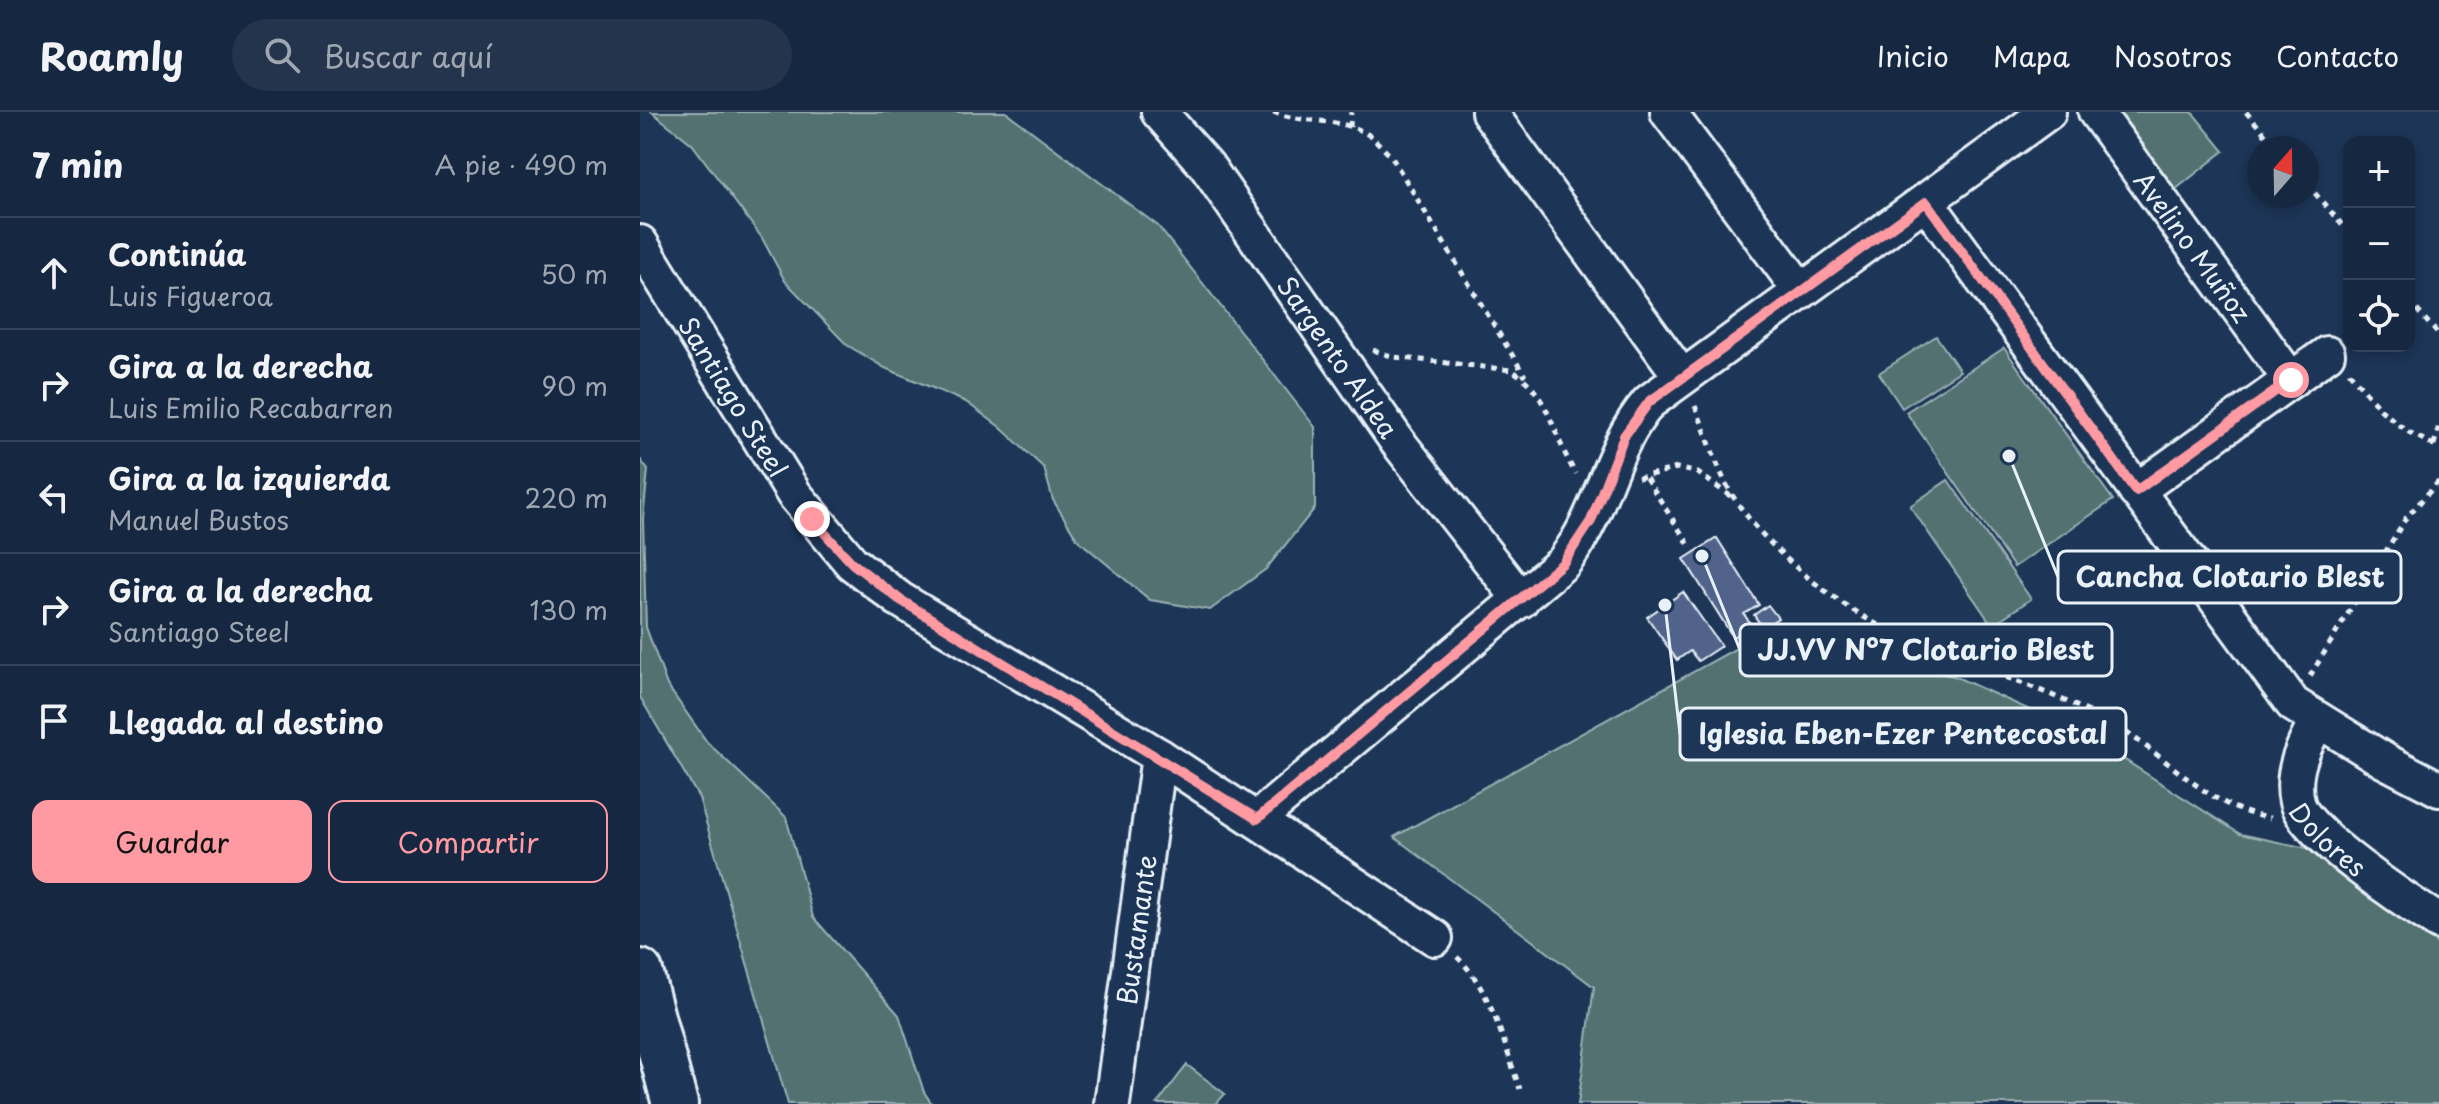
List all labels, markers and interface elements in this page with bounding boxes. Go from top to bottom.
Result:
search box [232,19,792,91]
text: Roamly [40,27,184,84]
icon: search [260,33,304,77]
text: Buscar aquí [324,33,493,78]
text: Inicio [1877,34,1949,77]
text: Mapa [1993,34,2070,77]
text: Nosotros [2114,34,2232,77]
text: Contacto [2276,34,2399,77]
north arrow [2247,136,2319,208]
map controls [2343,136,2415,352]
button: + [2343,136,2415,208]
text: 7 min [32,138,123,190]
text: A pie · 490 m [435,145,608,184]
street label: Avelino Muñoz [2125,163,2262,330]
button: − [2343,208,2415,280]
text: Continúa [108,231,247,276]
icon: ahead [32,251,76,295]
text: 50 m [541,254,608,293]
street label: Sargento Aldea [1269,268,1409,446]
text: Luis Figueroa [108,276,273,315]
button: locate [2343,280,2415,352]
street label: Santiago Steel [670,309,798,484]
text: Gira a la derecha [108,343,373,388]
route start [2273,362,2309,398]
icon: right [32,363,76,407]
text: 90 m [541,366,608,405]
text: Luis Emilio Recabarren [108,388,394,427]
text: Gira a la izquierda [108,455,391,500]
icon: left [32,475,76,519]
text: 220 m [524,478,608,517]
text: Manuel Bustos [108,500,289,539]
route end [794,501,830,537]
callout: Cancha Clotario Blest [2058,551,2401,603]
text: Cancha Clotario Blest [2075,554,2385,597]
text: Gira a la derecha [108,567,373,612]
icon: right [32,587,76,631]
text: 130 m [529,590,608,629]
text: Santiago Steel [108,612,290,651]
callout: JJ.VV N°7 Clotario Blest [1740,624,2112,676]
text: JJ.VV N°7 Clotario Blest [1757,627,2095,670]
icon: arrive [32,699,76,743]
text: Llegada al destino [108,699,383,744]
callout: Iglesia Eben-Ezer Pentecostal [1680,708,2126,760]
text: Iglesia Eben-Ezer Pentecostal [1699,711,2107,754]
street label: Dolores [2280,794,2375,885]
button: Guardar [32,800,312,883]
button: Compartir [328,800,608,883]
street label: Bustamante [1106,852,1165,1007]

